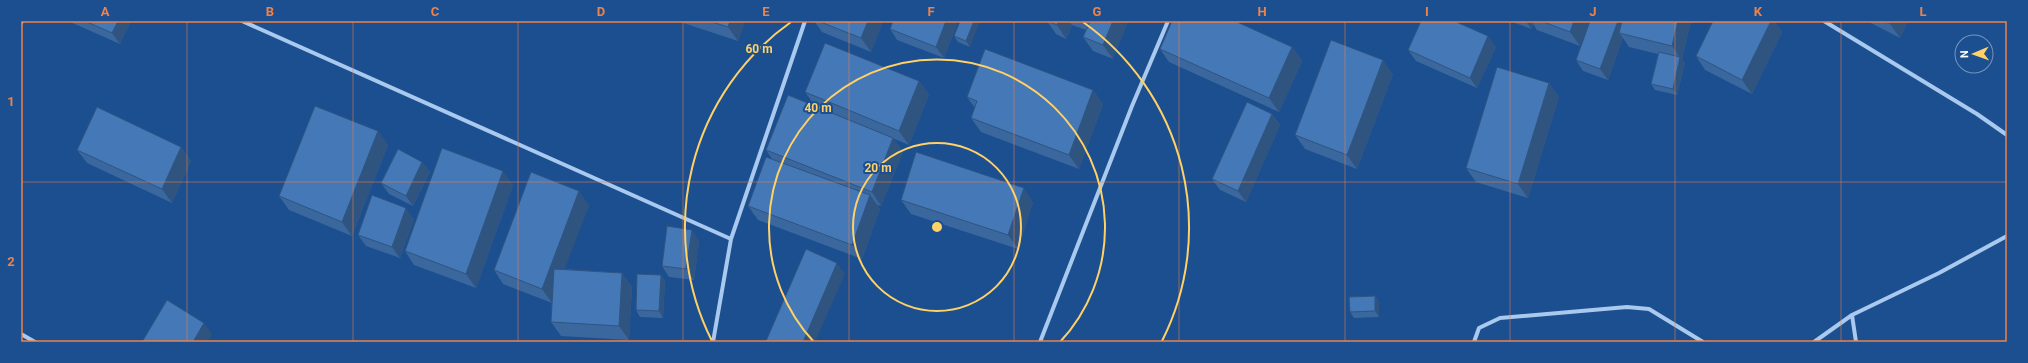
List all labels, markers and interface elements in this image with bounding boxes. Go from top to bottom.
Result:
text: A [101,4,110,19]
text: B [266,4,274,19]
text: C [431,4,440,19]
text: D [597,4,605,19]
text: E [762,4,770,19]
text: F [927,4,935,19]
text: G [1093,4,1102,19]
text: H [1257,4,1267,19]
text: I [1425,4,1429,19]
text: J [1589,4,1597,19]
text: K [1754,4,1763,19]
text: L [1919,4,1927,19]
north arrow [1954,34,1994,74]
text: 60 m [745,42,773,56]
text: N [1958,50,1971,58]
text: 1 [7,94,15,109]
text: 40 m [804,101,832,115]
text: 20 m [864,161,892,175]
centre of rings [930,220,944,234]
text: 2 [7,254,15,269]

